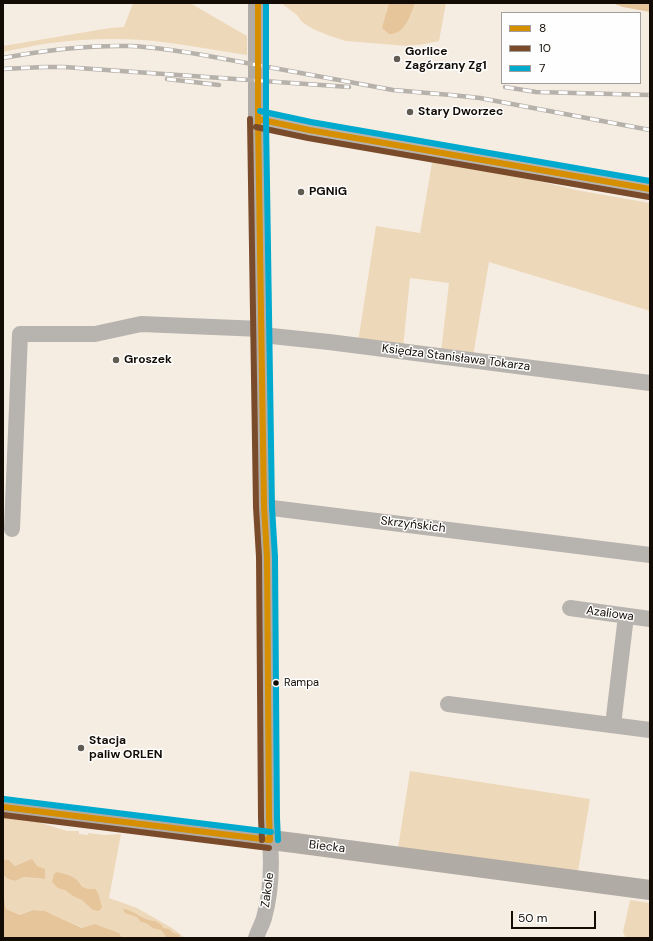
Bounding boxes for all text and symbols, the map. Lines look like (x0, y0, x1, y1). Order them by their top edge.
legend (501, 12, 641, 84)
text: 8 (539, 20, 546, 36)
text: 10 (539, 40, 551, 56)
place label: Gorlice Zagórzany Zg1 (405, 45, 487, 73)
marker: Gorlice Zagórzany Zg1 (392, 54, 402, 64)
text: 7 (539, 60, 545, 76)
place label: Stary Dworzec (418, 105, 503, 119)
marker: Stary Dworzec (405, 107, 415, 117)
place label: PGNiG (309, 185, 347, 199)
marker: PGNiG (296, 187, 306, 197)
street label: Księdza Stanisława Tokarza (381, 342, 531, 374)
place label: Groszek (124, 353, 172, 367)
marker: Groszek (111, 355, 121, 365)
street label: Skrzyńskich (380, 514, 446, 536)
street label: Azaliowa (585, 604, 635, 624)
place label: Rampa (284, 676, 319, 690)
marker: Rampa (271, 678, 281, 688)
place label: Stacja paliw ORLEN (89, 734, 162, 762)
marker: Stacja paliw ORLEN (76, 743, 86, 753)
street label: Biecka (308, 838, 346, 856)
street label: Zakole (258, 872, 278, 908)
scale bar (513, 903, 598, 929)
text: 50 m (518, 910, 547, 926)

